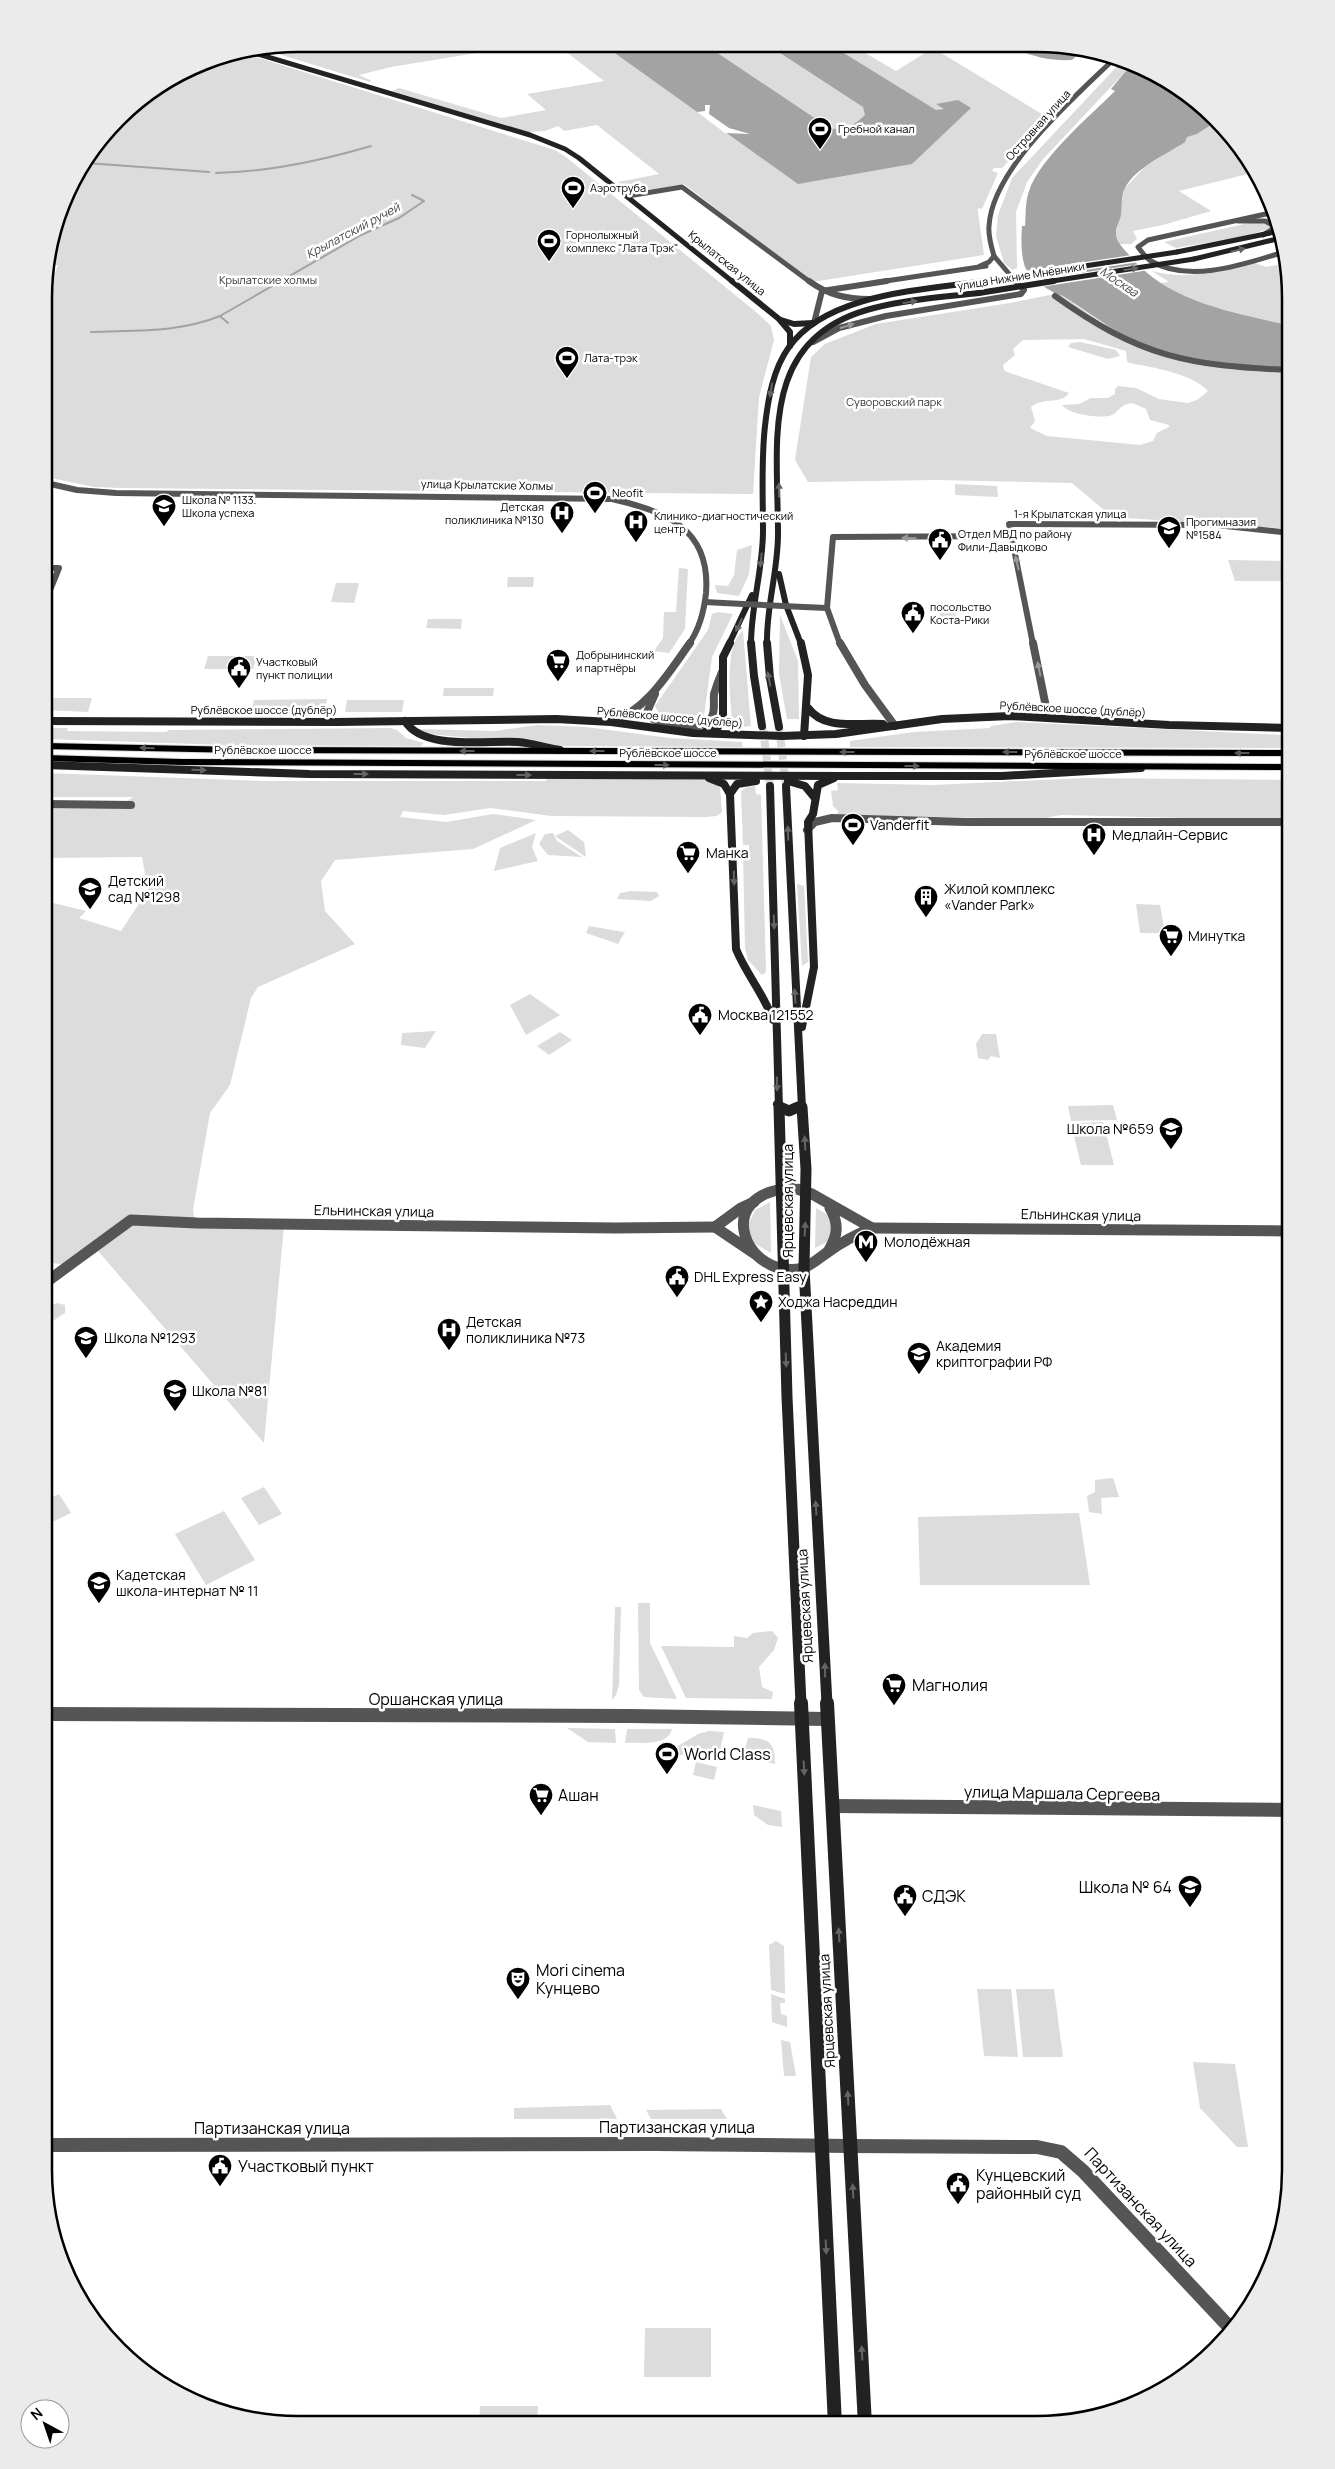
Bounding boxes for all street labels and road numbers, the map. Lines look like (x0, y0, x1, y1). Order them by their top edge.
street label: Островная улица (1002, 86, 1073, 163)
street label: Крылатская улица (686, 227, 769, 298)
street label: улица Нижние Мнёвники (956, 258, 1086, 293)
street label: улица Крылатские Холмы (421, 476, 553, 493)
street label: 1-я Крылатская улица (1014, 506, 1126, 521)
street label: Рублёвское шоссе (дублёр) (999, 697, 1147, 720)
street label: Рублёвское шоссе (дублёр) (191, 702, 337, 717)
street label: Рублёвское шоссе (дублёр) (596, 703, 744, 730)
street label: Рублёвское шоссе (214, 742, 312, 757)
street label: Рублёвское шоссе (619, 745, 717, 760)
street label: Рублёвское шоссе (1024, 746, 1122, 761)
street label: Ярцевская улица (778, 1144, 797, 1258)
street label: Ельнинская улица (314, 1200, 434, 1221)
street label: Ельнинская улица (1021, 1204, 1141, 1225)
street label: Ярцевская улица (792, 1549, 817, 1663)
street label: Оршанская улица (369, 1688, 503, 1710)
street label: улица Маршала Сергеева (964, 1780, 1160, 1806)
street label: Ярцевская улица (814, 1954, 839, 2068)
street label: Партизанская улица (599, 2116, 755, 2138)
street label: Партизанская улица (194, 2117, 350, 2139)
street label: Партизанская улица (1080, 2142, 1202, 2272)

